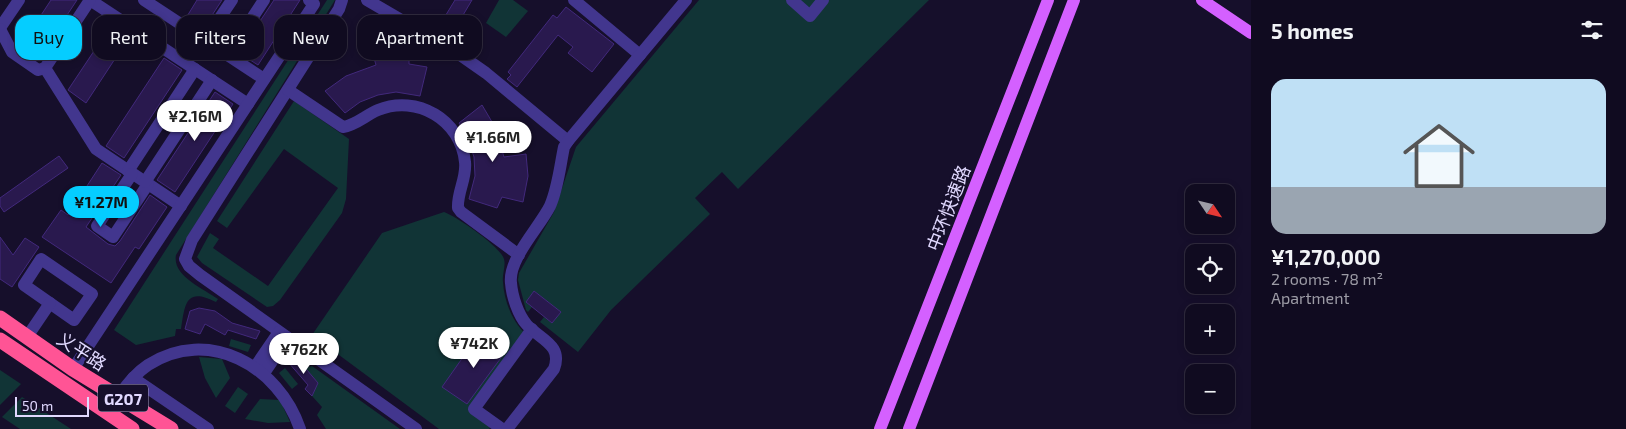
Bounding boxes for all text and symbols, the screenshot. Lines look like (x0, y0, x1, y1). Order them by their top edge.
chip: Buy (15, 15, 82, 60)
chip: Rent (92, 15, 166, 60)
chip: Filters (176, 15, 264, 60)
chip: New (274, 15, 347, 60)
chip: Apartment (357, 15, 482, 60)
icon: filters (1578, 16, 1606, 44)
text: 5 homes (1271, 18, 1354, 43)
pin: ¥2.16M (154, 100, 236, 142)
text: ¥2.16M (168, 106, 222, 125)
icon: home (1394, 111, 1484, 201)
pin: ¥1.66M (452, 120, 534, 163)
text: ¥1.66M (466, 127, 520, 146)
street label: 中环快速路 (922, 162, 974, 254)
north arrow (1185, 184, 1235, 234)
map controls (1185, 184, 1235, 414)
pin: ¥1.27M (60, 186, 142, 228)
text: ¥1.27M (74, 192, 128, 211)
button: locate (1185, 244, 1235, 294)
text: ¥1,270,000 (1271, 244, 1380, 269)
text: 2 rooms · 78 m² (1271, 269, 1383, 288)
text: Apartment (1271, 288, 1350, 307)
button: + (1185, 304, 1235, 354)
pin: ¥742K (439, 326, 509, 369)
street label: 义平路 (53, 327, 111, 375)
pin: ¥762K (269, 332, 339, 375)
text: ¥742K (450, 333, 498, 352)
text: ¥762K (280, 339, 328, 358)
button: − (1185, 364, 1235, 414)
road number: G207 (98, 384, 148, 412)
scale bar (15, 394, 89, 417)
text: 50 m (22, 397, 53, 414)

